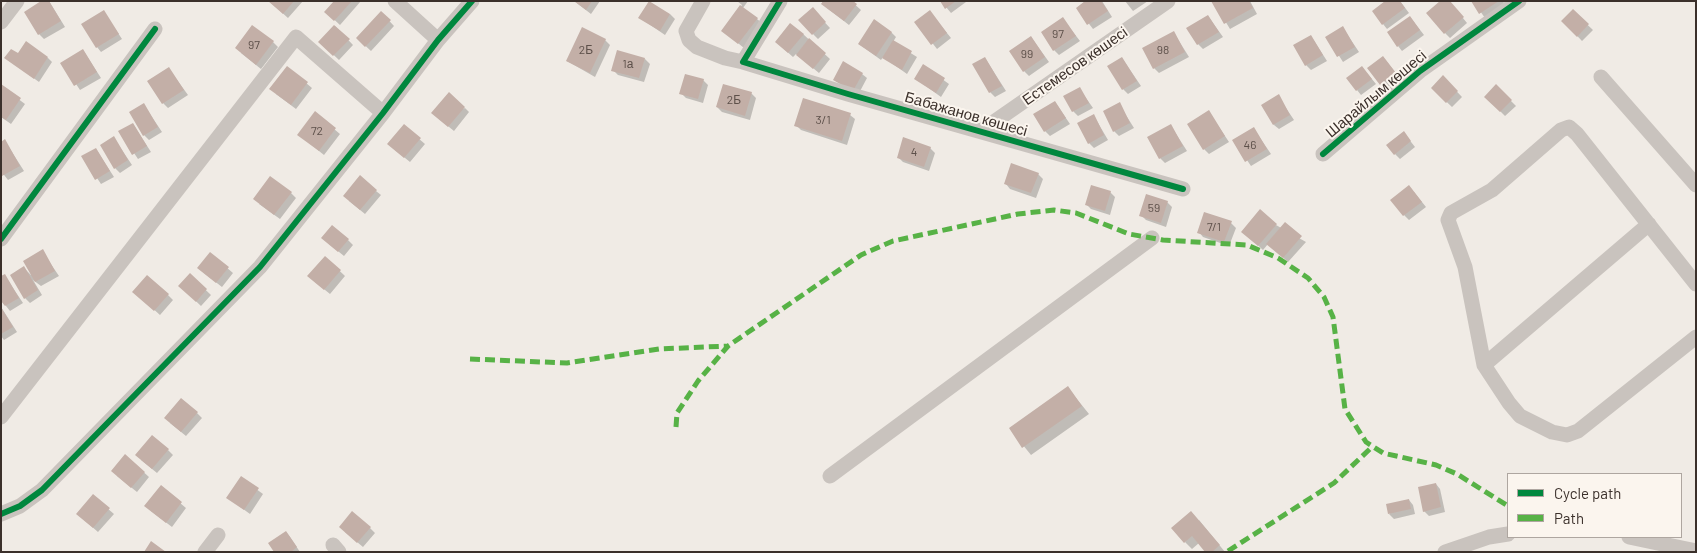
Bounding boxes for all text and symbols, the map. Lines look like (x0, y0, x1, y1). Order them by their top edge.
street label: Естемесов көшесі (1019, 23, 1131, 109)
house number: 97 (1052, 27, 1064, 41)
house number: 97 (248, 38, 260, 52)
house number: 2Б (579, 43, 593, 57)
house number: 98 (1157, 43, 1169, 57)
house number: 99 (1021, 47, 1033, 61)
street label: Шарайлым көшесі (1322, 47, 1430, 141)
house number: 1а (623, 57, 633, 71)
street label: Бабажанов көшесі (903, 88, 1029, 140)
house number: 2Б (727, 93, 741, 107)
house number: 3/1 (815, 113, 831, 127)
house number: 72 (311, 124, 323, 138)
house number: 46 (1244, 138, 1256, 152)
house number: 4 (911, 145, 917, 159)
house number: 59 (1148, 201, 1160, 215)
house number: 7/1 (1207, 220, 1221, 234)
legend (1507, 473, 1682, 538)
text: Cycle path (1554, 484, 1621, 502)
text: Path (1554, 509, 1584, 527)

